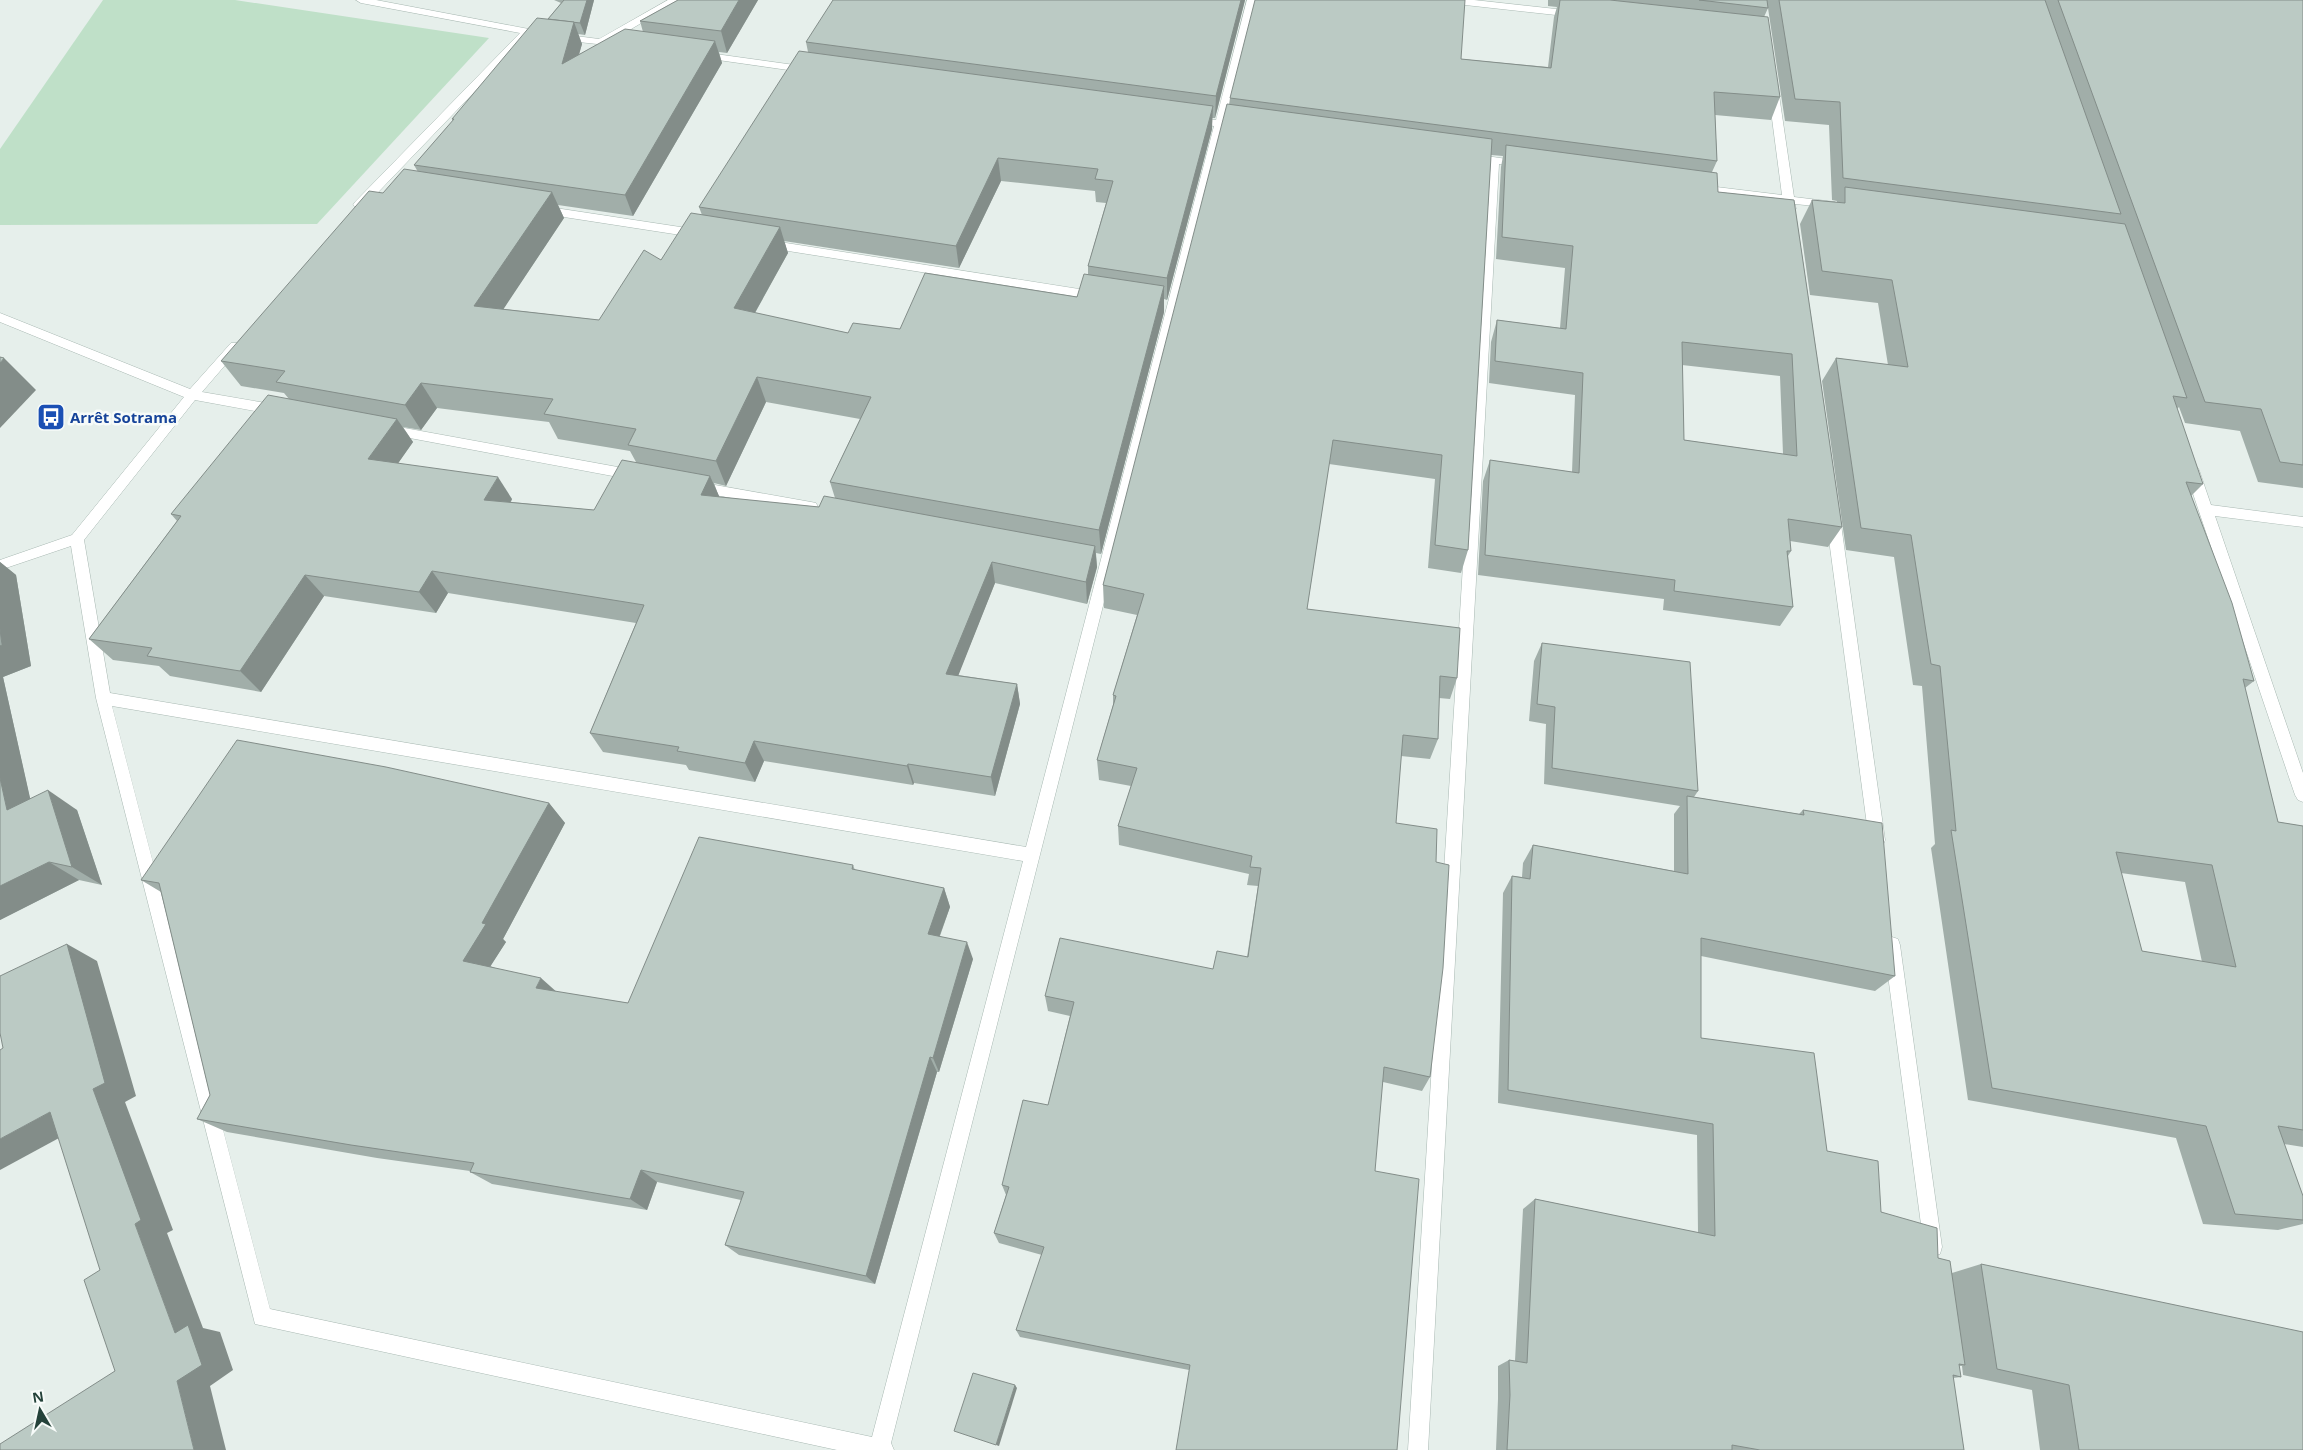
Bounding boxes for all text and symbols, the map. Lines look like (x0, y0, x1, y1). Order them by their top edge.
bus stop icon: Arrêt Sotrama (36, 402, 66, 432)
place label: Arrêt Sotrama (70, 407, 177, 427)
north arrow (15, 1385, 65, 1435)
text: N (31, 1386, 45, 1407)

